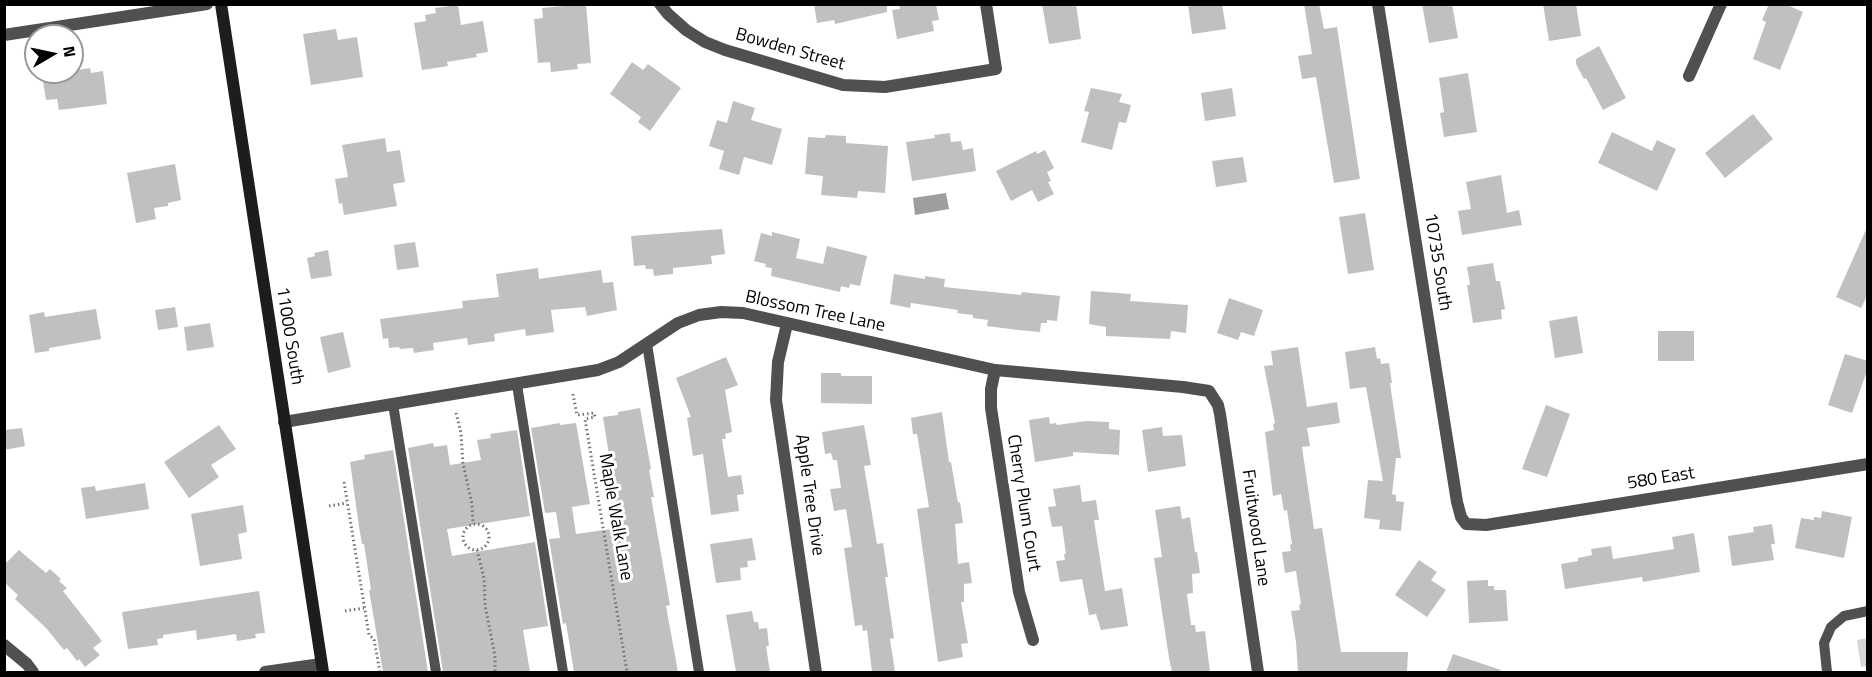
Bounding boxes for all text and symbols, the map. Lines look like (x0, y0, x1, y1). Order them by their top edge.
north arrow (24, 24, 84, 84)
street label: Bowden Street (733, 24, 847, 76)
text: N (57, 44, 83, 59)
street label: 10735 South (1419, 211, 1455, 313)
street label: 11000 South (271, 285, 307, 387)
street label: Blossom Tree Lane (743, 287, 887, 337)
street label: Apple Tree Drive (790, 433, 828, 557)
street label: Cherry Plum Court (1002, 433, 1044, 573)
street label: Maple Walk Lane (593, 452, 637, 582)
street label: 580 East (1626, 463, 1696, 495)
street label: Fruitwood Lane (1236, 468, 1274, 588)

